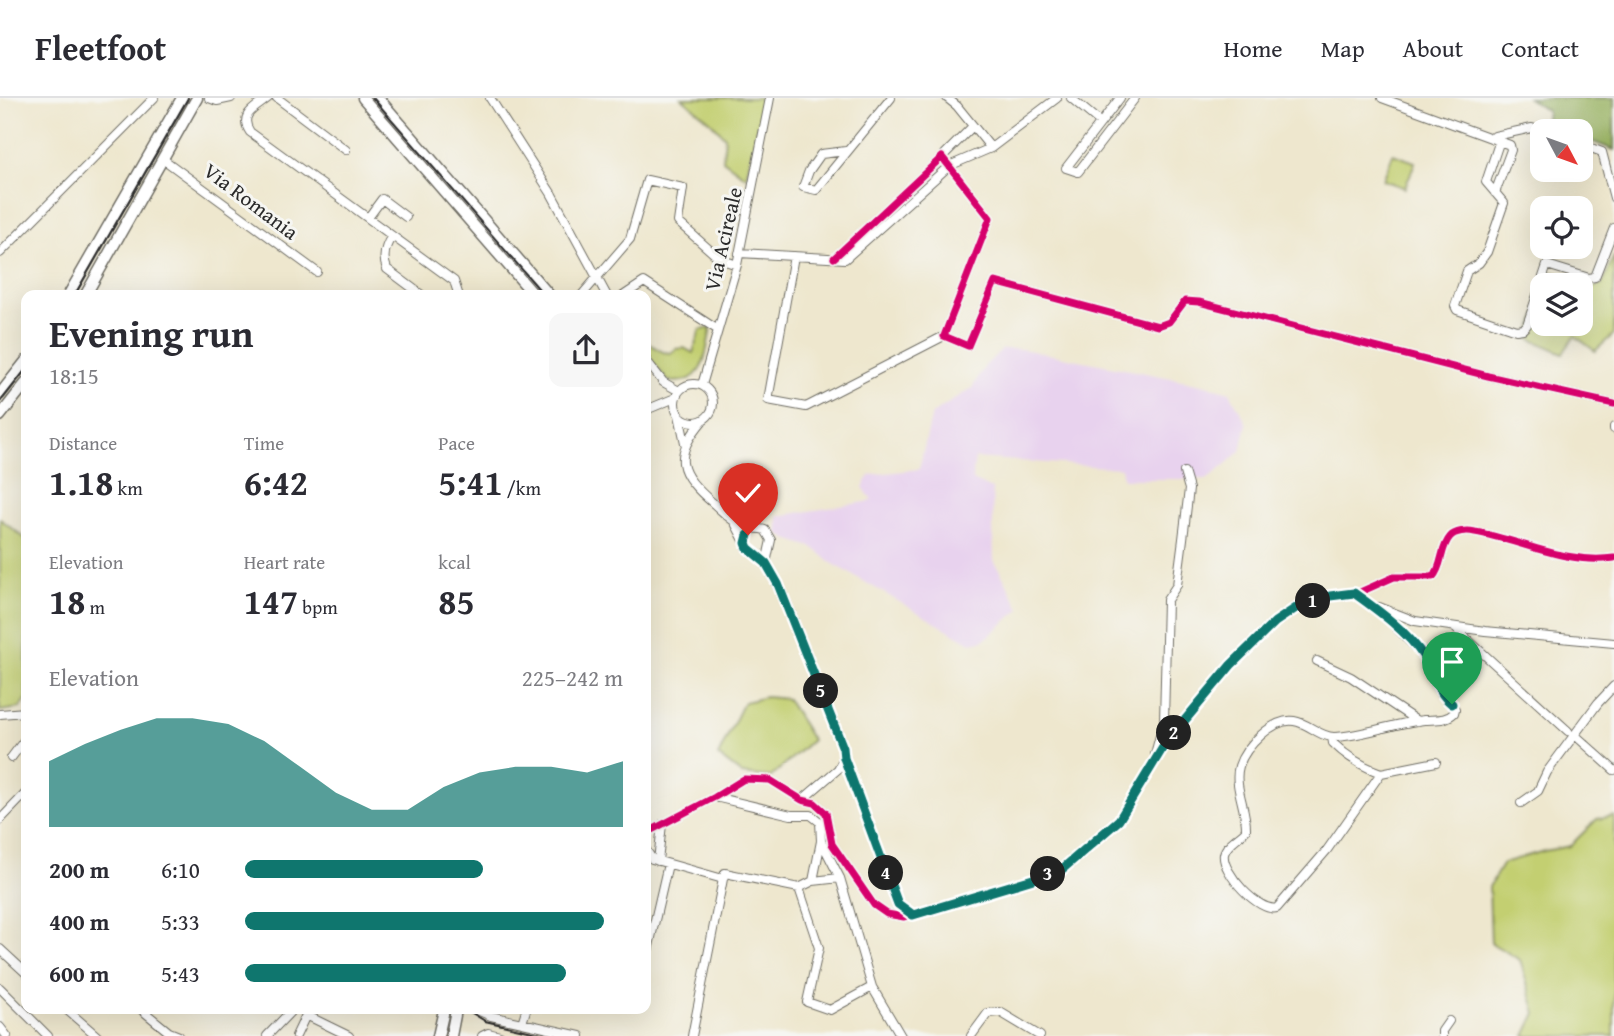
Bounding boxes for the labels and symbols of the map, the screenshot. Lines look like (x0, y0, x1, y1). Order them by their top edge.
north arrow (1530, 119, 1592, 182)
street label: Via Romania (197, 155, 305, 247)
street label: Via Acireale (696, 184, 750, 294)
pin (718, 463, 778, 535)
pin: 1 (1296, 584, 1330, 618)
pin (1422, 632, 1482, 704)
pin: 5 (804, 674, 838, 708)
pin: 2 (1156, 716, 1192, 750)
pin: 4 (868, 856, 903, 890)
pin: 3 (1030, 856, 1066, 892)

